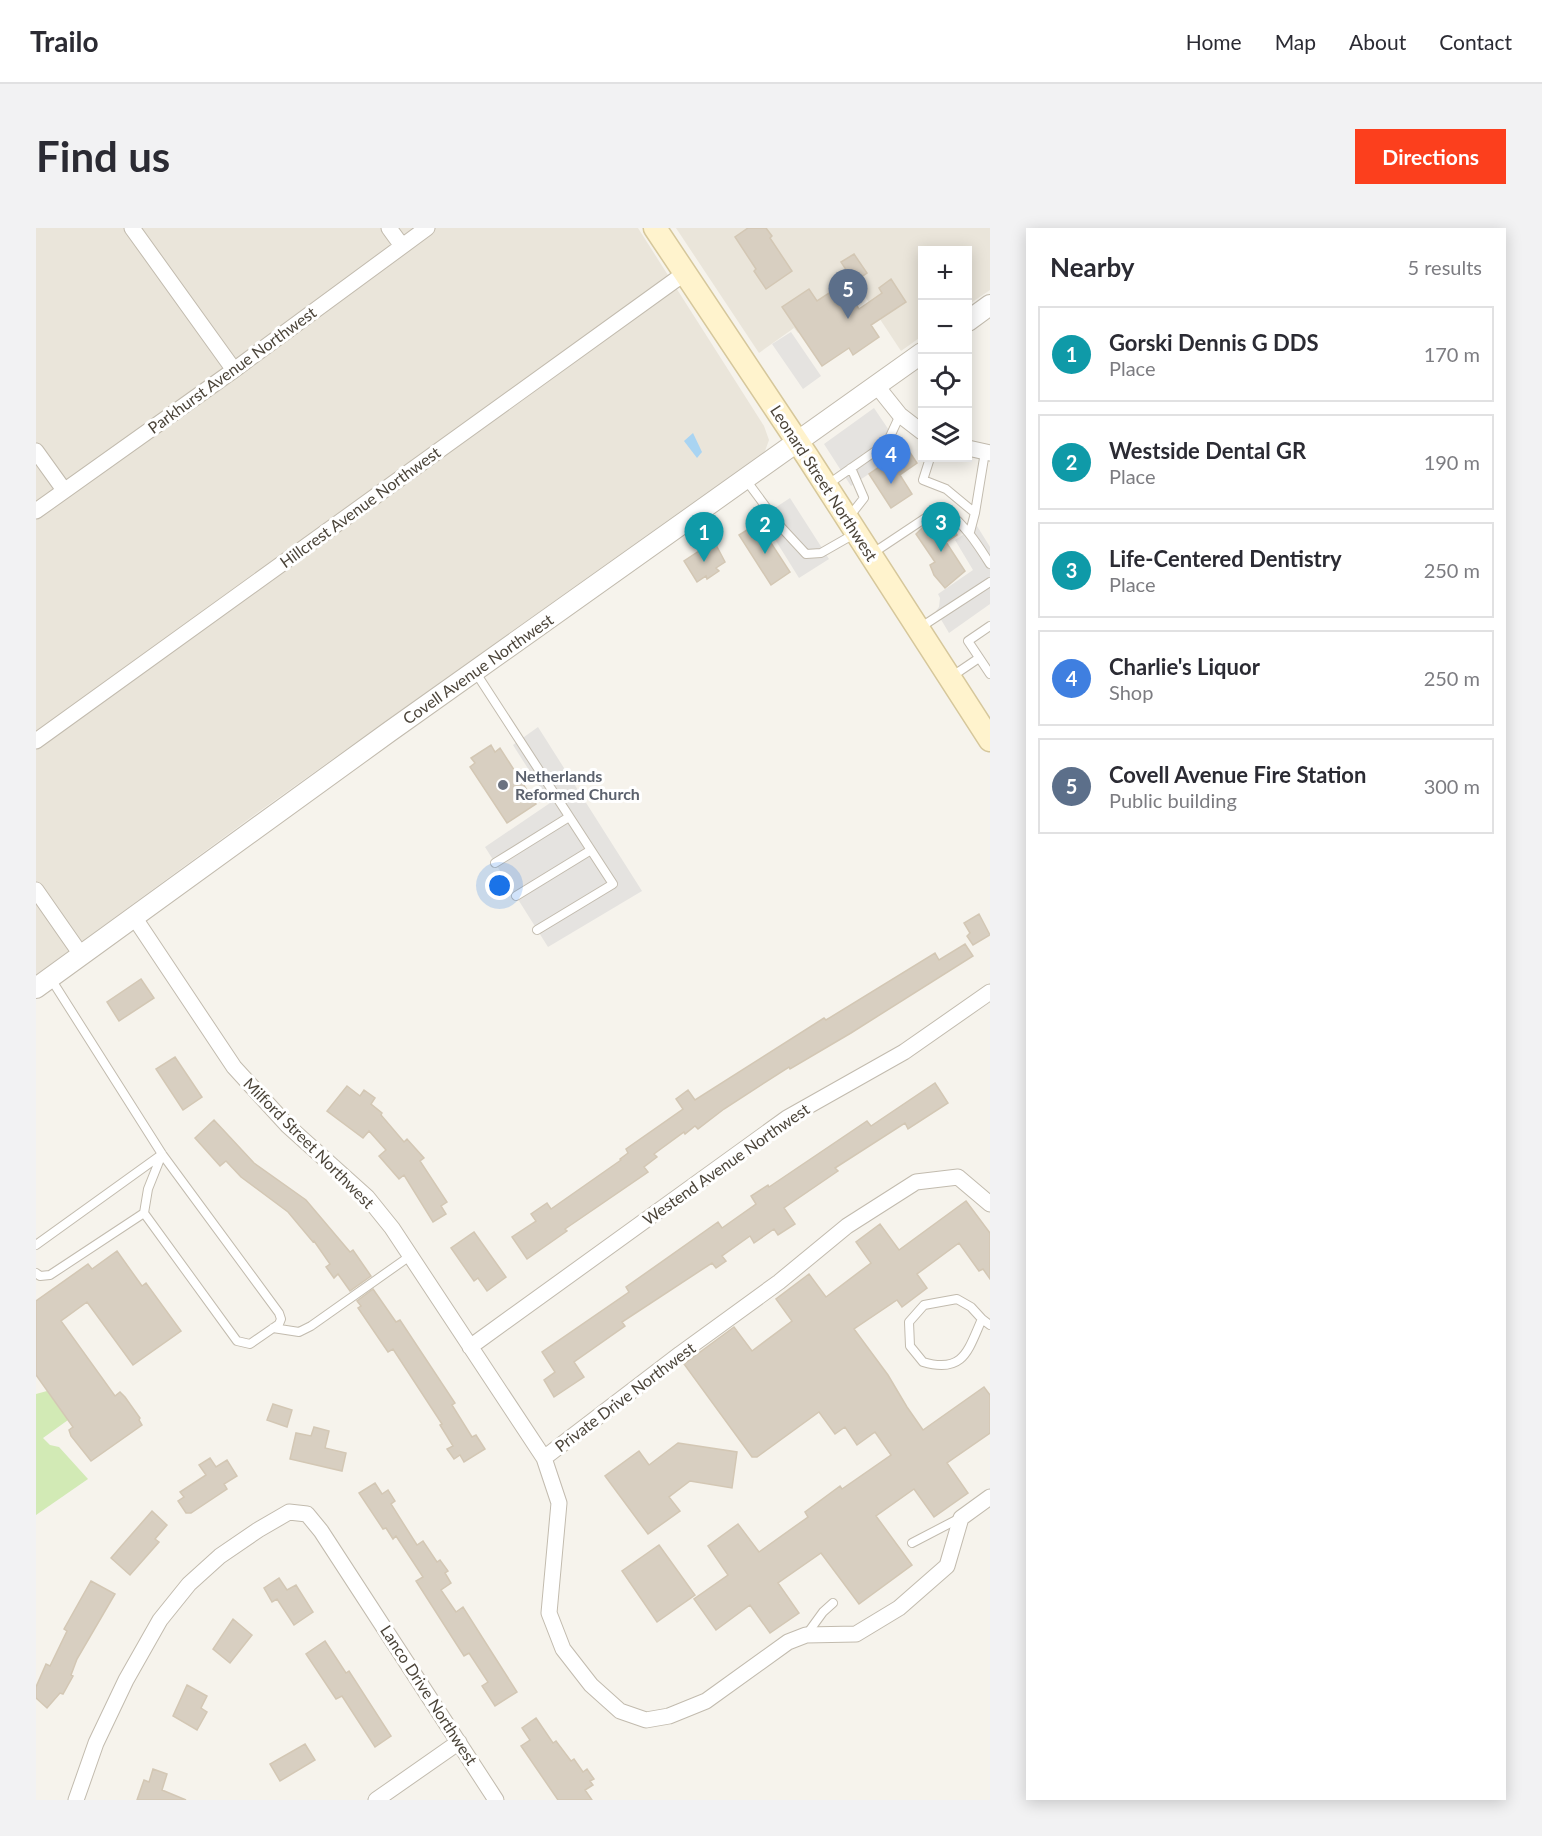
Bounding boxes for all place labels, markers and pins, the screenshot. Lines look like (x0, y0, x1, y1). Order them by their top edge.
pin: 5 (828, 270, 868, 319)
pin: 4 (872, 434, 910, 484)
pin: 3 (922, 502, 960, 552)
pin: 2 (746, 504, 784, 554)
pin: 1 (684, 512, 724, 562)
place label: Netherlands Reformed Church (515, 766, 640, 803)
marker: Netherlands Reformed Church (496, 778, 510, 792)

